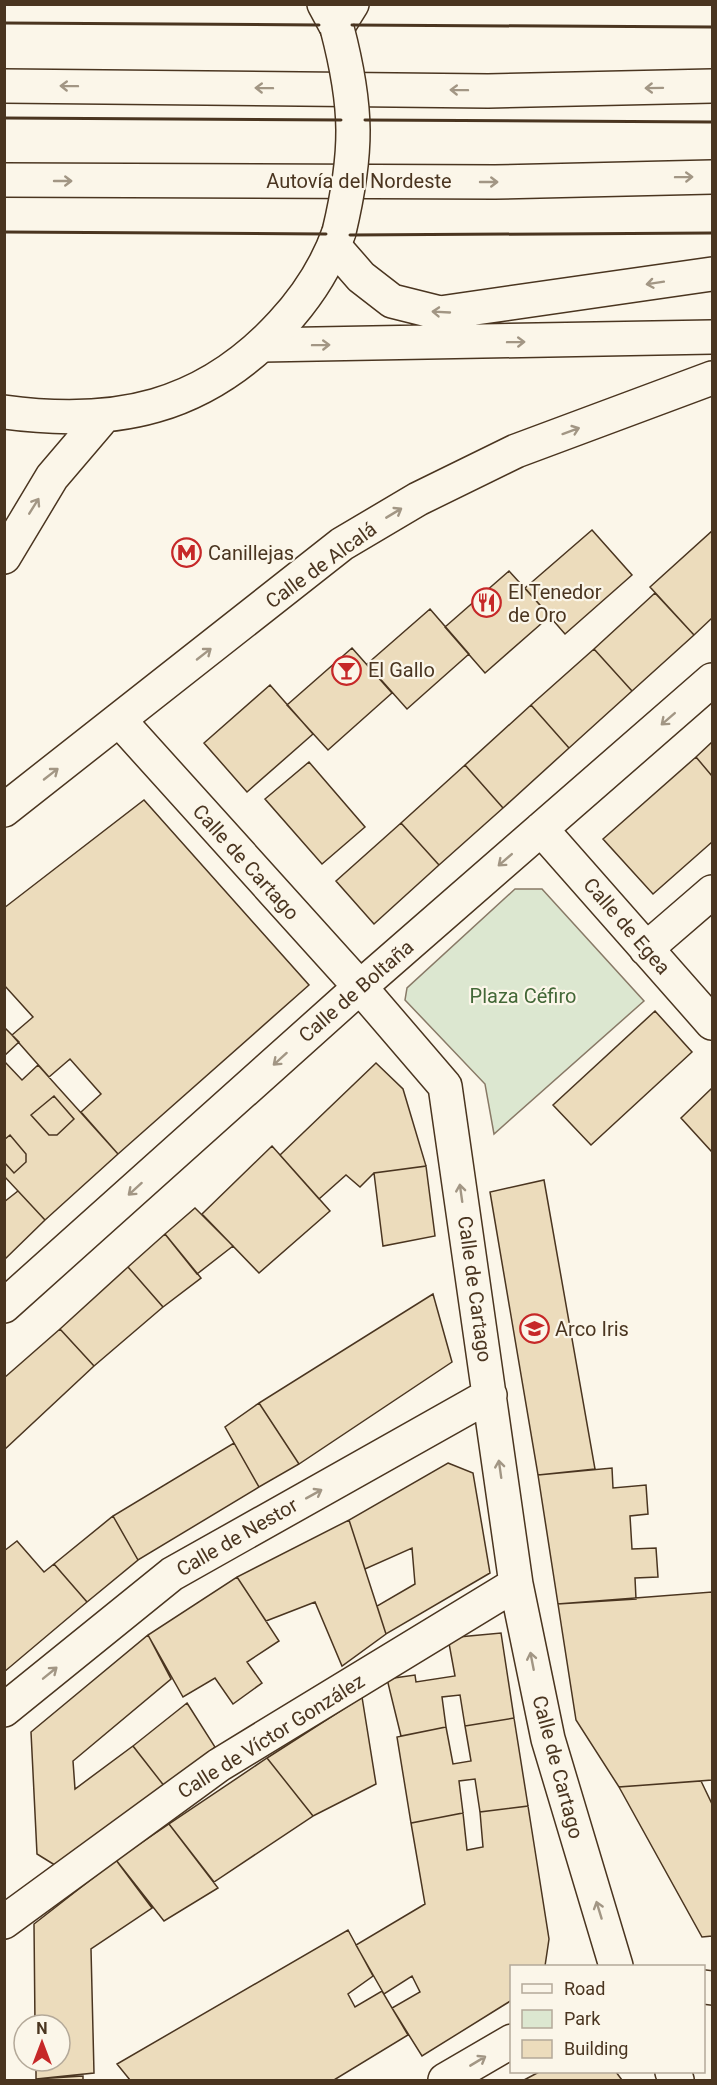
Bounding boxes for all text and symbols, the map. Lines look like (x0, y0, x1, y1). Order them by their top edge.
one-way arrow (60, 80, 80, 92)
one-way arrow (255, 82, 275, 94)
one-way arrow (645, 82, 665, 93)
one-way arrow (450, 84, 470, 96)
street label: Autovía del Nordeste (266, 169, 452, 193)
one-way arrow (673, 172, 693, 183)
one-way arrow (52, 175, 72, 187)
one-way arrow (478, 176, 498, 188)
one-way arrow (645, 278, 665, 289)
one-way arrow (432, 306, 451, 317)
one-way arrow (505, 336, 525, 347)
one-way arrow (310, 339, 330, 351)
one-way arrow (561, 424, 580, 435)
one-way arrow (29, 498, 41, 515)
one-way arrow (385, 507, 402, 519)
street label: Calle de Alcalá (261, 517, 381, 613)
metro station icon: Canillejas (171, 537, 203, 569)
place label: Canillejas (208, 541, 294, 565)
place label: El Tenedor de Oro (508, 580, 602, 627)
restaurant icon: El Tenedor de Oro (471, 587, 503, 619)
one-way arrow (196, 647, 212, 660)
bar icon: El Gallo (331, 654, 363, 686)
place label: El Gallo (368, 658, 435, 682)
one-way arrow (661, 712, 676, 726)
one-way arrow (43, 768, 59, 781)
street label: Calle de Cartago (188, 799, 304, 925)
one-way arrow (498, 853, 514, 867)
street label: Calle de Egea (579, 873, 675, 979)
street label: Calle de Boltaña (294, 935, 418, 1047)
park label: Plaza Céfiro (470, 984, 576, 1008)
one-way arrow (273, 1052, 288, 1066)
one-way arrow (128, 1182, 143, 1196)
one-way arrow (455, 1184, 466, 1203)
street label: Calle de Cartago (453, 1214, 497, 1364)
school or university icon: Arco Iris (518, 1313, 550, 1345)
place label: Arco Iris (555, 1317, 629, 1341)
one-way arrow (495, 1460, 506, 1480)
one-way arrow (306, 1487, 323, 1499)
street label: Calle de Nestor (172, 1493, 302, 1581)
one-way arrow (526, 1652, 537, 1672)
one-way arrow (42, 1667, 58, 1680)
street label: Calle de Víctor González (173, 1669, 369, 1803)
street label: Calle de Cartago (527, 1693, 589, 1841)
one-way arrow (593, 1901, 604, 1920)
legend (510, 1965, 705, 2073)
text: Road (564, 1978, 605, 1999)
text: Park (564, 2008, 601, 2029)
north arrow (12, 2013, 72, 2073)
text: N (36, 2019, 48, 2038)
text: Building (564, 2038, 628, 2059)
one-way arrow (469, 2054, 486, 2066)

